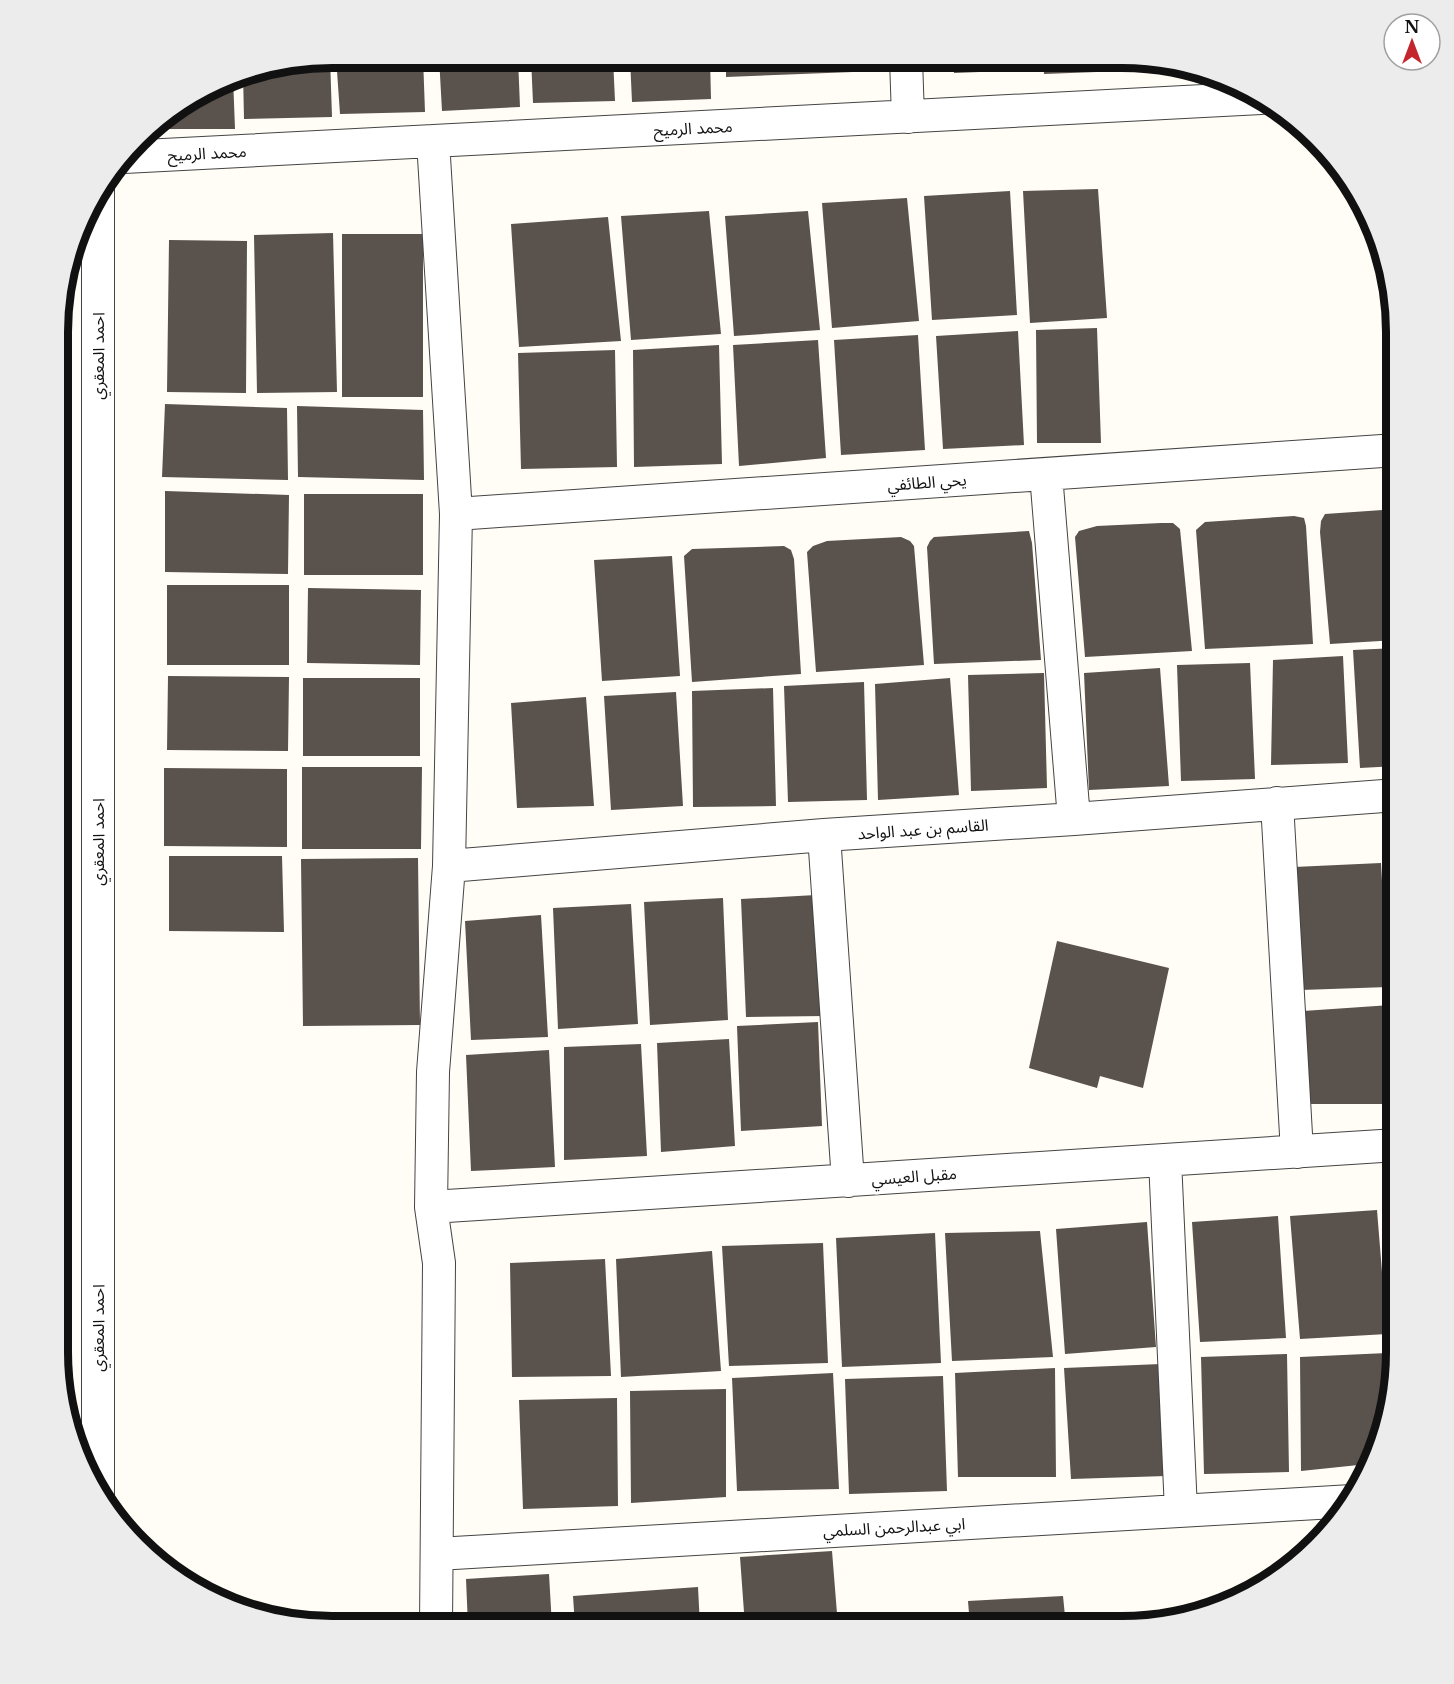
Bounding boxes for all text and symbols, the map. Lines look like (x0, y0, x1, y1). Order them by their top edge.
north arrow (1382, 12, 1442, 72)
text: N (1404, 17, 1420, 37)
street label: محمد الرميح (653, 116, 733, 143)
street label: محمد الرميح (167, 141, 247, 168)
street label: احمد المعقري (88, 312, 111, 400)
street label: يحي الطائفي (887, 469, 967, 497)
street label: احمد المعقري (88, 798, 111, 886)
street label: القاسم بن عبد الواحد (857, 814, 989, 847)
street label: مقبل العيسي (871, 1163, 958, 1192)
street label: احمد المعقري (88, 1284, 111, 1372)
street label: ابي عبدالرحمن السلمي (822, 1513, 966, 1543)

